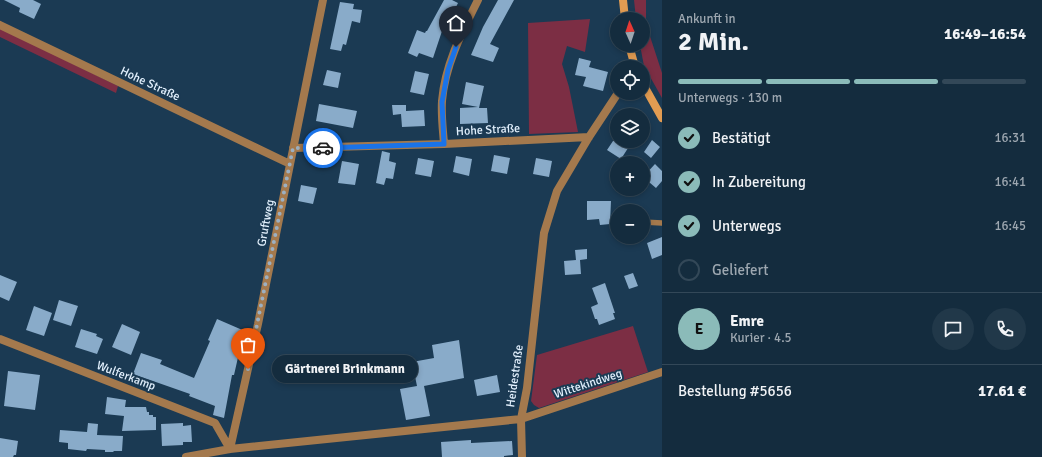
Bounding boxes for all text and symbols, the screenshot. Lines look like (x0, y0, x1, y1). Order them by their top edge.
pin (439, 6, 473, 47)
text: Ankunft in (678, 11, 736, 27)
icon: home (445, 12, 467, 34)
north arrow (610, 12, 650, 52)
map controls (610, 12, 650, 244)
text: 16:49–16:54 (944, 25, 1026, 43)
text: 2 Min. (678, 26, 749, 58)
button: locate (610, 60, 650, 100)
street label: Hohe Straße (118, 64, 182, 104)
text: Unterwegs · 130 m (678, 90, 782, 106)
button: layers (610, 108, 650, 148)
street label: Hohe Straße (455, 121, 521, 139)
icon: check (678, 127, 700, 149)
courier (303, 128, 343, 168)
text: Bestätigt (712, 129, 770, 147)
text: 16:31 (994, 130, 1026, 146)
icon: car (312, 137, 334, 159)
button: + (610, 156, 650, 196)
icon: check (678, 171, 700, 193)
text: In Zubereitung (712, 173, 806, 191)
text: 16:41 (994, 174, 1026, 190)
street label: Gruftweg (254, 198, 278, 248)
button: − (610, 204, 650, 244)
icon: check (678, 215, 700, 237)
text: Unterwegs (712, 217, 781, 235)
text: 16:45 (994, 218, 1026, 234)
text: Geliefert (712, 261, 769, 279)
button: chat (932, 308, 974, 350)
button: phone (984, 308, 1026, 350)
text: Emre (730, 312, 764, 330)
text: E (695, 320, 703, 338)
pin (231, 328, 265, 369)
text: Kurier · 4.5 (730, 330, 792, 346)
icon: bag (237, 334, 259, 356)
street label: Heidestraße (503, 344, 527, 408)
callout: Gärtnerei Brinkmann (272, 355, 418, 383)
street label: Wulferkamp (94, 358, 158, 394)
text: Gärtnerei Brinkmann (285, 361, 405, 377)
street label: Wittekindweg (552, 366, 624, 402)
text: Bestellung #5656 (678, 382, 792, 400)
text: 17.61 € (978, 382, 1026, 400)

